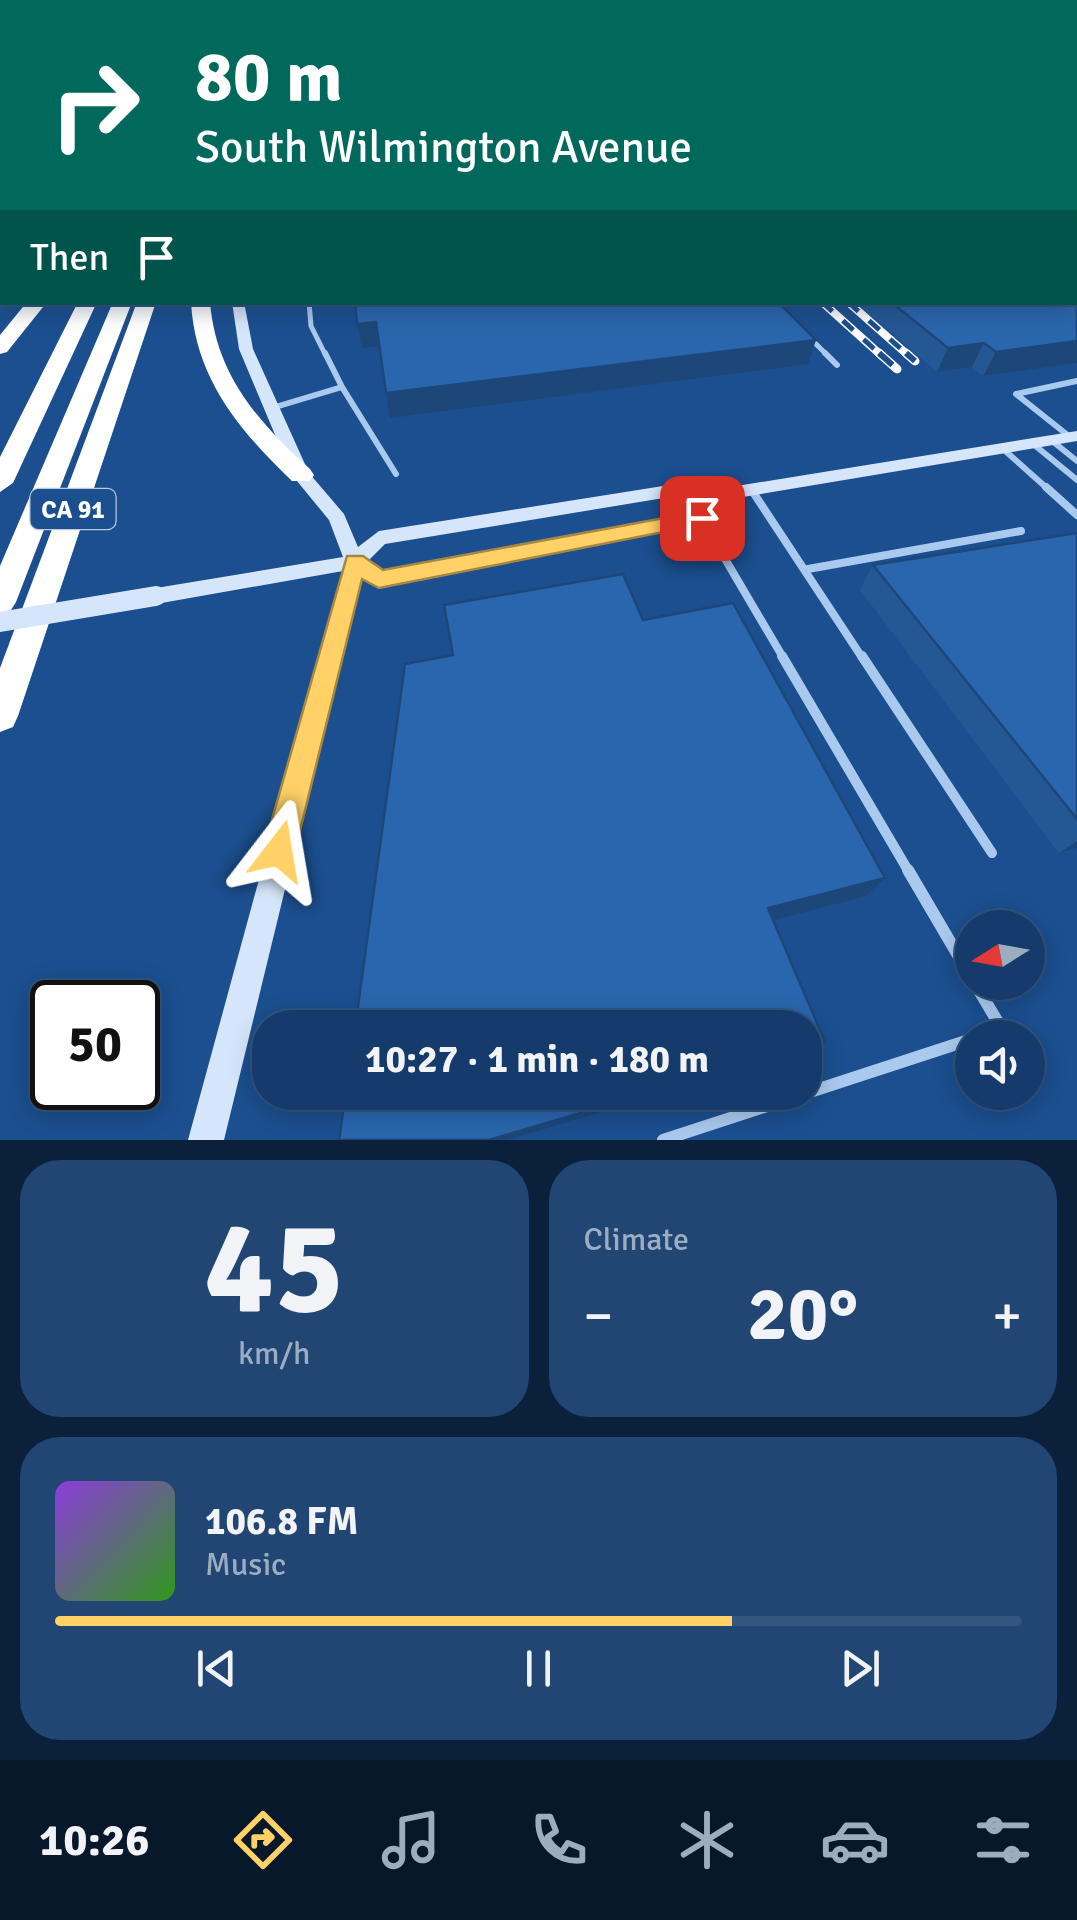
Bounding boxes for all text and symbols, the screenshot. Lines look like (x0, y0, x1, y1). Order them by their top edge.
text: 80 m (195, 34, 343, 120)
icon: right (30, 40, 160, 170)
text: South Wilmington Avenue (195, 120, 692, 175)
icon: arrive (129, 230, 184, 285)
text: Then (30, 234, 109, 281)
pin (660, 476, 745, 561)
road number: CA 91 (30, 489, 116, 529)
icon: arrive (675, 491, 730, 546)
position arrow (227, 799, 331, 903)
north arrow (955, 910, 1045, 1000)
map controls (955, 910, 1045, 1110)
speed limit sign: 50 (30, 980, 160, 1110)
button: sound (955, 1020, 1045, 1110)
text: 10:27 · 1 min · 180 m (365, 1036, 709, 1083)
text: 45 (204, 1189, 344, 1349)
text: Climate (584, 1220, 689, 1259)
text: 20° (747, 1268, 858, 1361)
text: − (584, 1282, 613, 1350)
text: + (992, 1282, 1022, 1350)
text: km/h (238, 1334, 310, 1373)
text: 106.8 FM (205, 1498, 358, 1545)
text: Music (205, 1545, 286, 1584)
icon: previous (189, 1641, 244, 1696)
icon: pause (511, 1641, 566, 1696)
icon: next (833, 1641, 888, 1696)
icon: directions (228, 1805, 298, 1875)
icon: music (376, 1805, 446, 1875)
icon: phone (524, 1805, 594, 1875)
icon: climate (672, 1805, 742, 1875)
icon: car (820, 1805, 890, 1875)
icon: filters (968, 1805, 1038, 1875)
text: 10:26 (39, 1813, 149, 1868)

